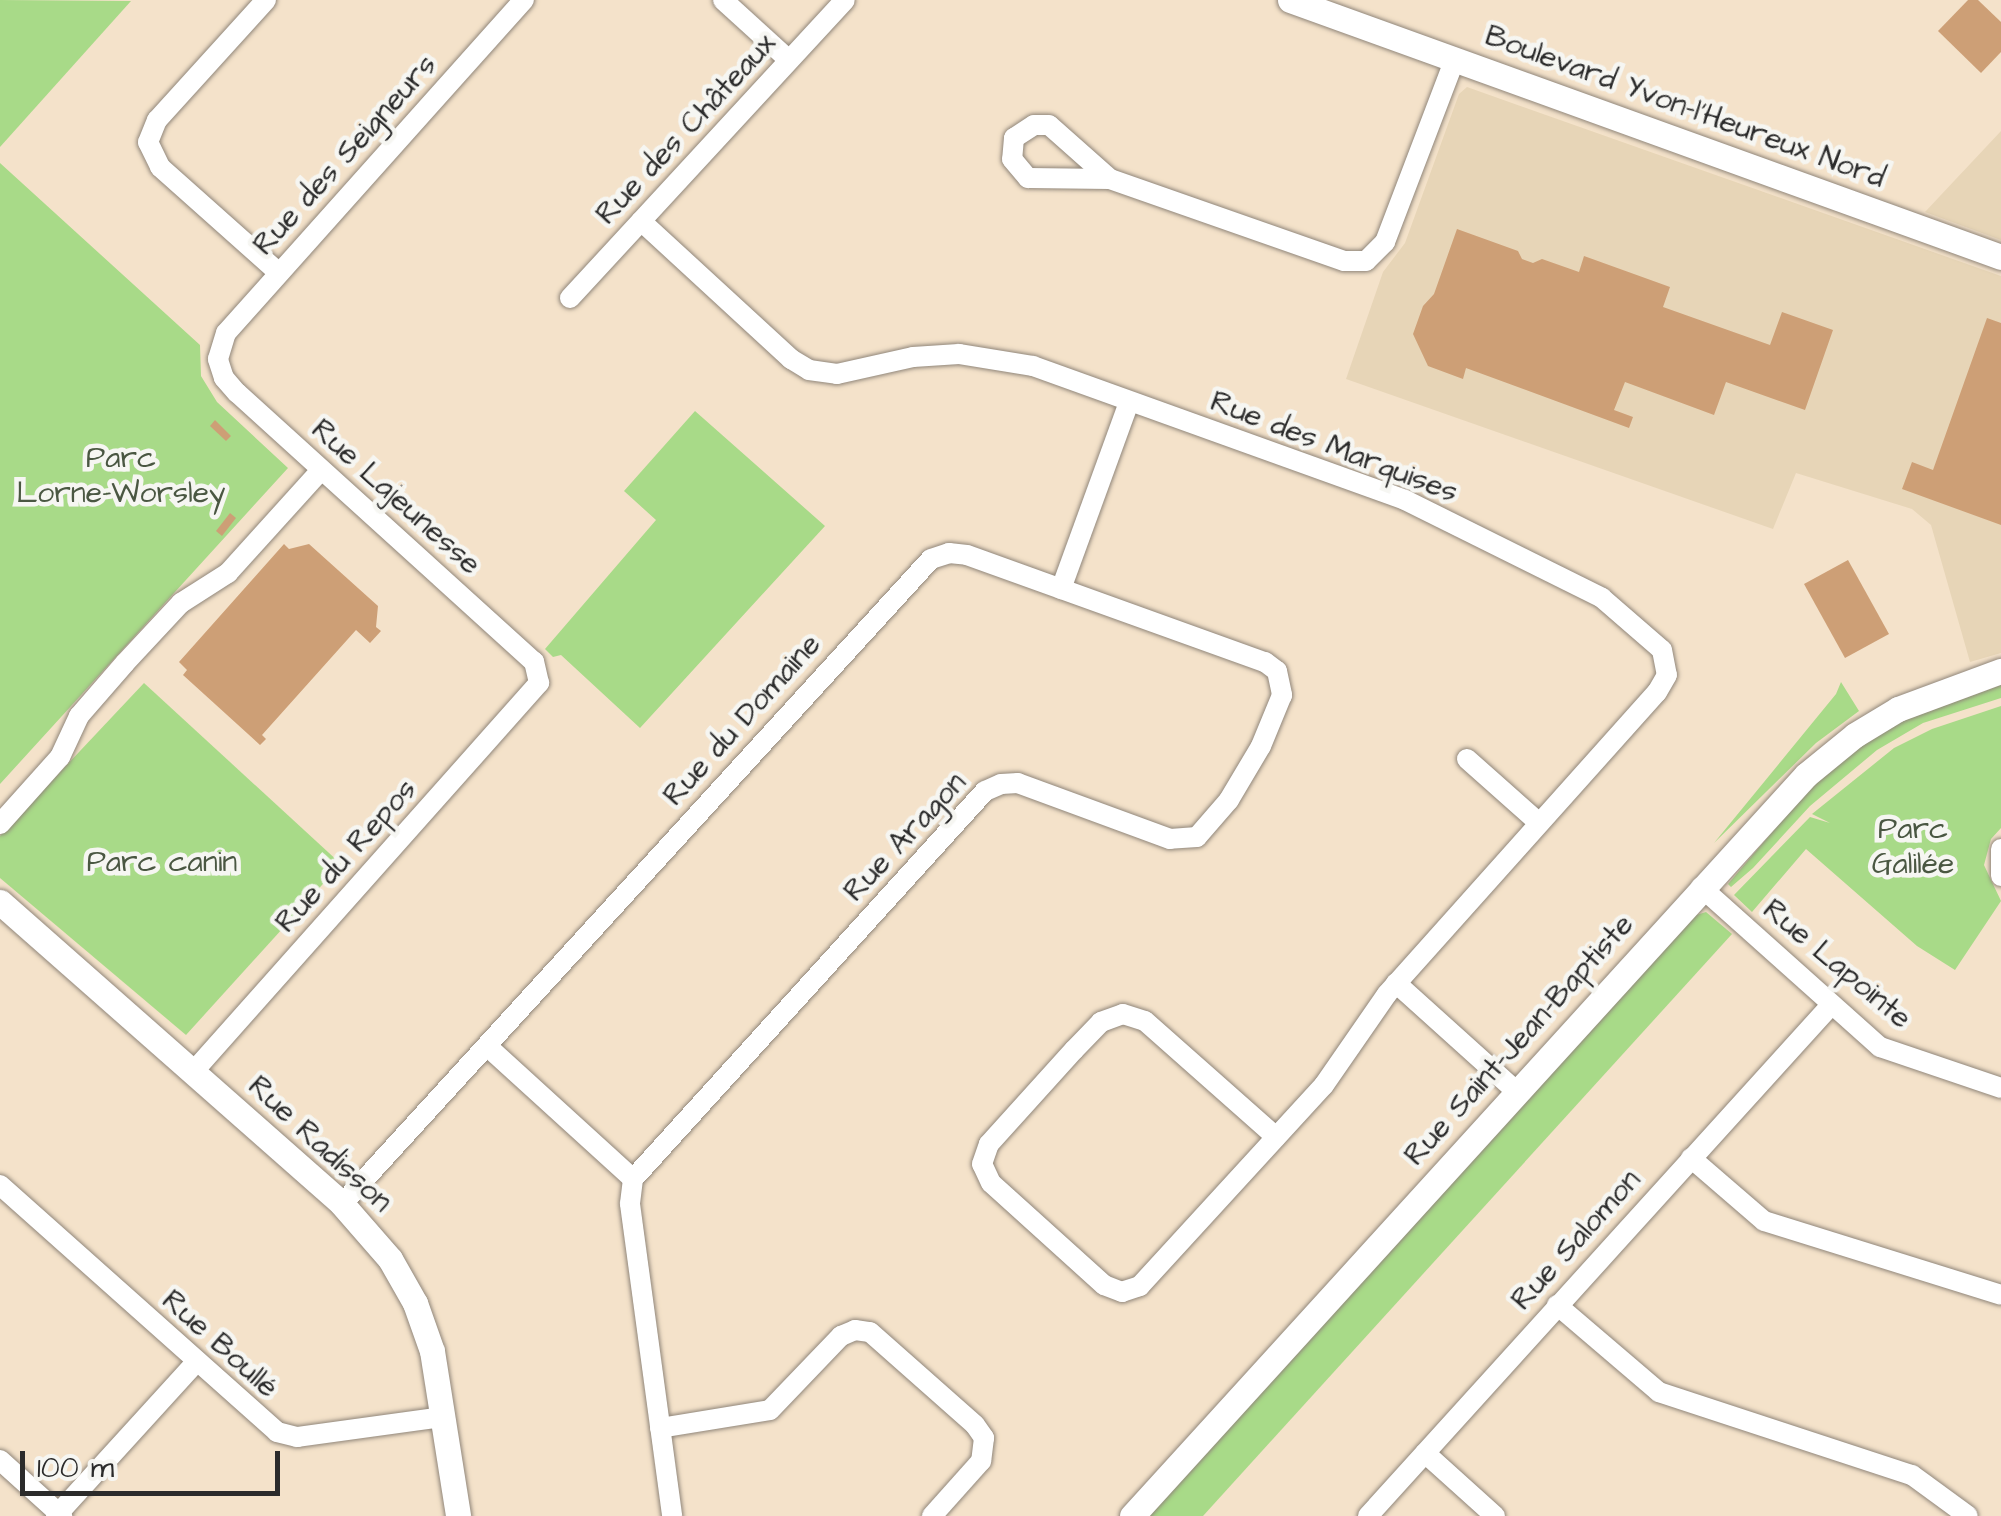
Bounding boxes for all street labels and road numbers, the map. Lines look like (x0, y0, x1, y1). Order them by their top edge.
street label: Boulevard Yvon-l'Heureux Nord (1480, 18, 1890, 196)
street label: Rue des Châteaux (588, 26, 784, 232)
street label: Rue des Seigneurs (246, 47, 444, 263)
street label: Rue des Marquises (1205, 383, 1463, 511)
street label: Rue Lajeunesse (304, 412, 488, 582)
street label: Rue du Domaine (656, 627, 828, 813)
street label: Rue Aragon (836, 765, 974, 909)
street label: Rue du Repos (268, 772, 424, 940)
street label: Rue Lapointe (1756, 892, 1918, 1036)
street label: Rue Saint-Jean-Baptiste (1397, 907, 1641, 1173)
street label: Rue Radisson (241, 1068, 399, 1220)
street label: Rue Salomon (1504, 1162, 1648, 1318)
street label: Rue Boullé (154, 1282, 286, 1406)

